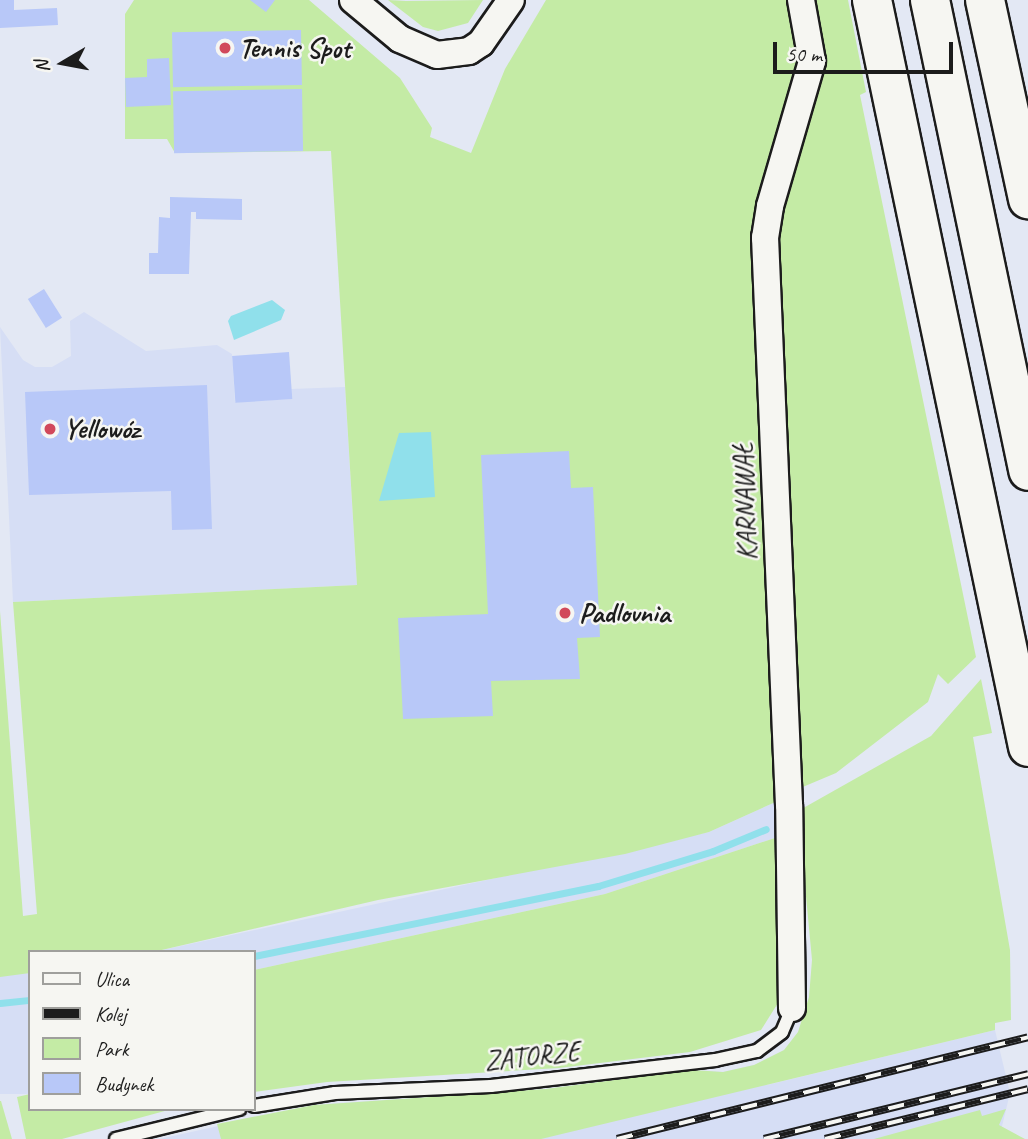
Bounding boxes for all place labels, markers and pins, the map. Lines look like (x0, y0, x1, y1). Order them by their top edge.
place label: Tennis Spot (239, 31, 350, 65)
marker: Tennis Spot (217, 40, 233, 56)
place label: Yellowóz (64, 412, 139, 446)
marker: Yellowóz (42, 421, 58, 437)
place label: Padlovnia (579, 596, 670, 630)
marker: Padlovnia (557, 605, 573, 621)

